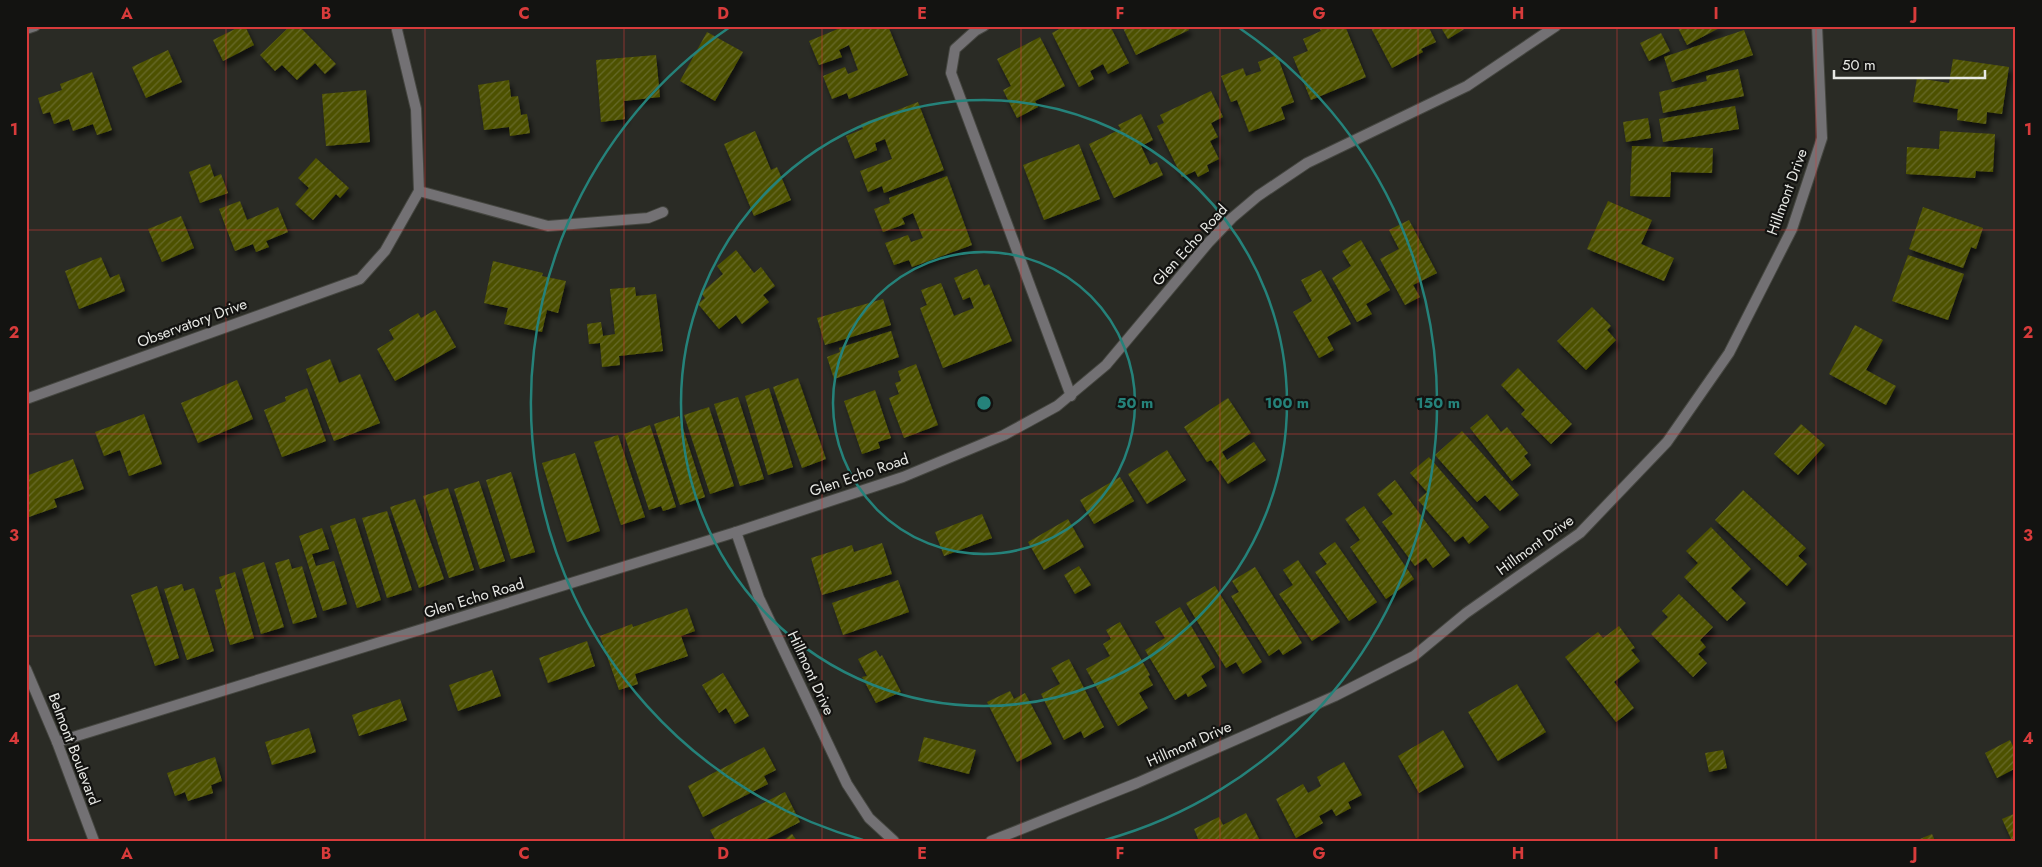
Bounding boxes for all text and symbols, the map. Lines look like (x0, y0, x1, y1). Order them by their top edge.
text: A (120, 2, 133, 25)
text: B (321, 2, 331, 25)
text: C (518, 2, 530, 25)
text: D (717, 2, 729, 25)
text: E (917, 2, 927, 25)
text: F (1116, 2, 1124, 25)
text: G (1312, 2, 1326, 25)
text: H (1512, 2, 1524, 25)
text: I (1713, 2, 1719, 25)
text: J (1909, 2, 1918, 25)
scale bar (1834, 48, 1986, 80)
text: 50 m (1842, 54, 1876, 76)
text: 1 (10, 118, 18, 141)
text: 1 (2024, 118, 2032, 141)
street label: Hillmont Drive (1761, 145, 1813, 238)
street label: Glen Echo Road (1147, 199, 1233, 291)
street label: Observatory Drive (134, 293, 250, 353)
text: 2 (9, 321, 19, 344)
text: 2 (2023, 321, 2033, 344)
text: 50 m (1117, 392, 1153, 414)
text: 100 m (1265, 392, 1309, 414)
text: 150 m (1416, 392, 1460, 414)
centre of rings (975, 394, 993, 412)
street label: Glen Echo Road (806, 448, 912, 502)
street label: Hillmont Drive (1492, 509, 1578, 581)
text: 3 (9, 524, 19, 547)
text: 3 (2023, 524, 2033, 547)
street label: Glen Echo Road (421, 572, 527, 624)
street label: Hillmont Drive (782, 627, 840, 719)
street label: Belmont Boulevard (43, 690, 105, 808)
street label: Hillmont Drive (1143, 715, 1235, 773)
text: 4 (8, 727, 20, 750)
text: 4 (2022, 727, 2034, 750)
text: A (120, 842, 133, 865)
text: B (321, 842, 331, 865)
text: C (518, 842, 530, 865)
text: D (717, 842, 729, 865)
text: E (917, 842, 927, 865)
text: F (1116, 842, 1124, 865)
text: G (1312, 842, 1326, 865)
text: H (1512, 842, 1524, 865)
text: I (1713, 842, 1719, 865)
text: J (1909, 842, 1918, 865)

